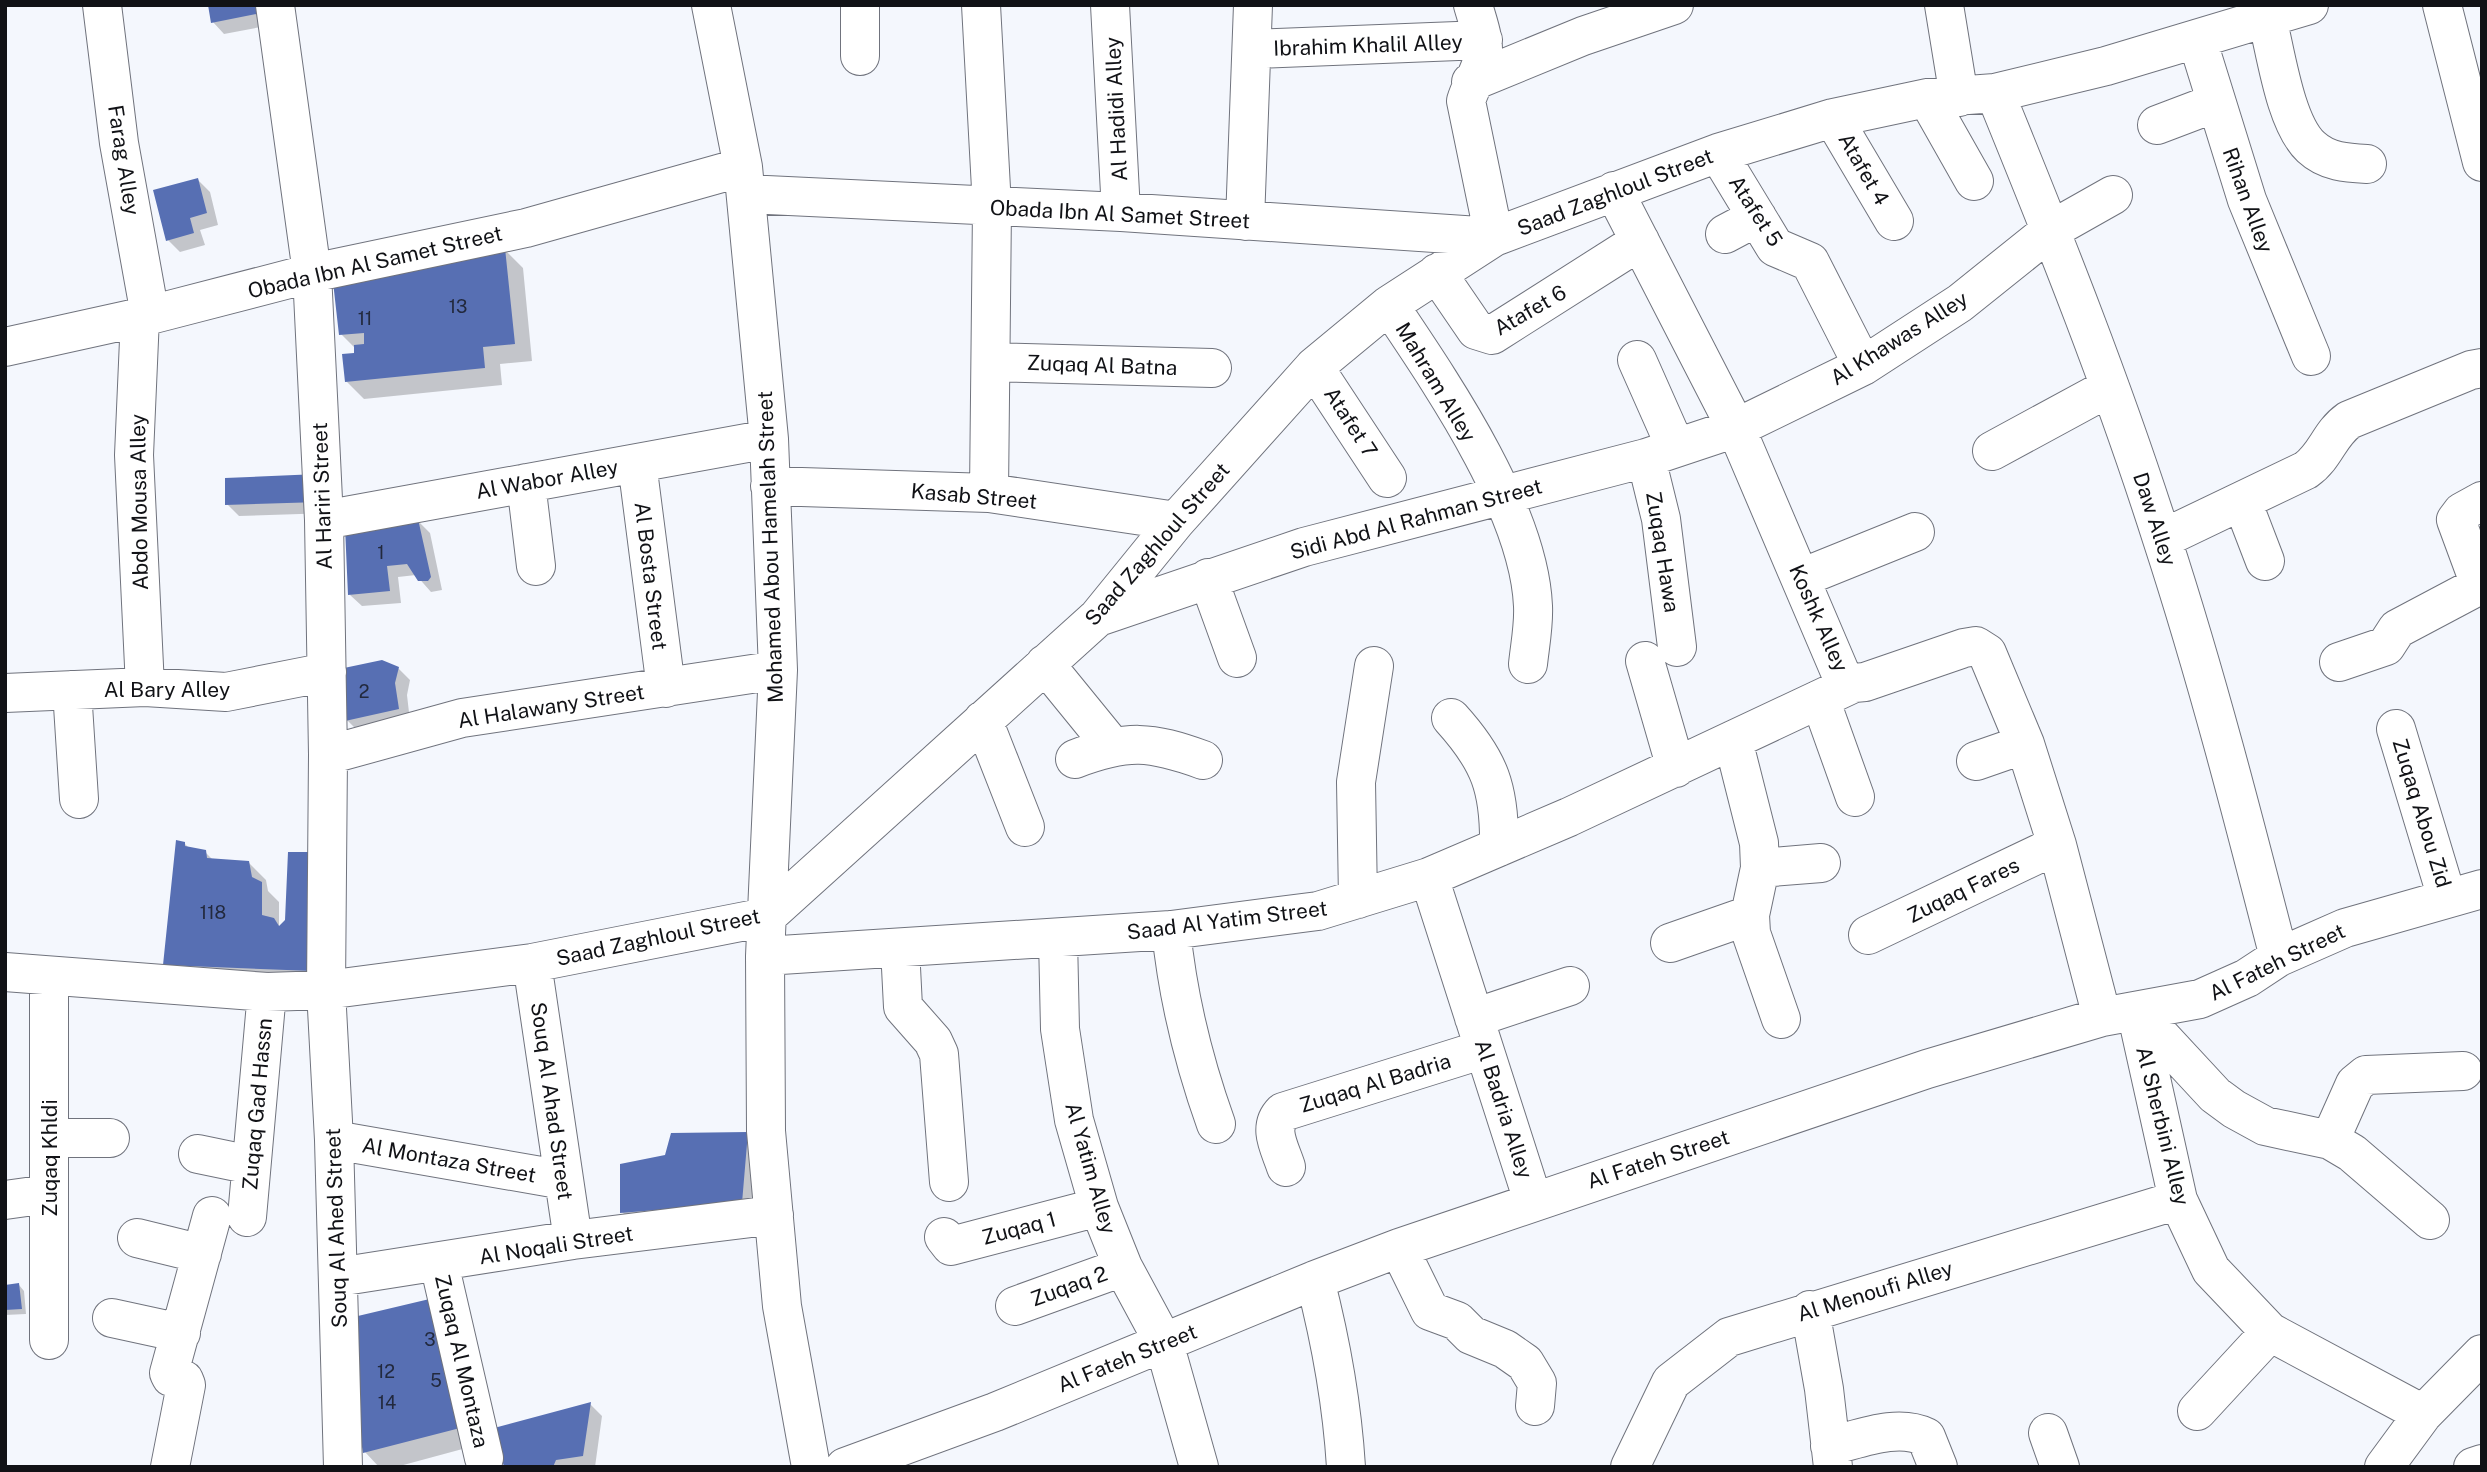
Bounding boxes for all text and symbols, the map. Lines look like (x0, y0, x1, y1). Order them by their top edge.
street label: Ibrahim Khalil Alley (1273, 29, 1463, 61)
street label: Al Hadidi Alley (1100, 36, 1132, 182)
street label: Farag Alley (103, 103, 145, 217)
street label: Atafet 4 (1833, 128, 1895, 210)
street label: Saad Zaghloul Street (1513, 143, 1717, 241)
street label: Rihan Alley (2217, 144, 2279, 256)
street label: Atafet 5 (1724, 171, 1788, 251)
street label: Obada Ibn Al Samet Street (989, 195, 1251, 233)
street label: Obada Ibn Al Samet Street (245, 221, 505, 303)
street label: Atafet 6 (1490, 279, 1570, 341)
street label: Al Khawas Alley (1826, 286, 1972, 390)
house number: 13 (449, 296, 467, 317)
house number: 11 (358, 308, 372, 329)
street label: Mahram Alley (1391, 318, 1481, 446)
street label: Zuqaq Al Batna (1026, 350, 1178, 380)
street label: Atafet 7 (1319, 382, 1383, 462)
street label: Mohamed Abou Hamelah Street (752, 390, 788, 704)
street label: Abdo Mousa Alley (125, 414, 153, 590)
street label: Al Hariri Street (307, 422, 337, 570)
street label: Al Wabor Alley (474, 454, 620, 504)
street label: Saad Zaghloul Street (1079, 457, 1235, 631)
street label: Daw Alley (2128, 469, 2182, 569)
street label: Sidi Abd Al Rahman Street (1287, 473, 1545, 565)
street label: Kasab Street (910, 478, 1038, 514)
street label: Zuqaq Hawa (1641, 490, 1685, 614)
street label: Al Bosta Street (630, 501, 672, 651)
house number: 1 (377, 542, 385, 563)
street label: Koshk Alley (1784, 560, 1854, 676)
street label: Al Bary Alley (104, 677, 230, 702)
street label: Al Halawany Street (456, 679, 646, 733)
house number: 2 (359, 681, 369, 702)
street label: Zuqaq Abou Zid (2387, 735, 2457, 891)
street label: Zuqaq Fares (1903, 852, 2023, 928)
street label: Saad Al Yatim Street (1125, 895, 1329, 945)
house number: 118 (200, 902, 226, 923)
street label: Saad Zaghloul Street (554, 903, 762, 971)
street label: Al Fateh Street (2205, 918, 2349, 1006)
street label: Souq Al Ahad Street (526, 1000, 578, 1202)
street label: Zuqaq Gad Hassn (237, 1017, 277, 1191)
street label: Al Badria Alley (1470, 1036, 1538, 1182)
street label: Al Sherbini Alley (2131, 1044, 2195, 1208)
street label: Zuqaq Al Badria (1296, 1048, 1454, 1118)
street label: Zuqaq Khldi (37, 1099, 62, 1217)
street label: Al Yatim Alley (1060, 1099, 1122, 1237)
street label: Al Fateh Street (1584, 1124, 1732, 1194)
street label: Souq Al Ahed Street (320, 1128, 352, 1328)
street label: Al Montaza Street (360, 1132, 538, 1188)
street label: Zuqaq 1 (979, 1206, 1059, 1250)
street label: Al Noqali Street (477, 1220, 635, 1270)
street label: Al Menoufi Alley (1794, 1255, 1956, 1327)
street label: Zuqaq 2 (1027, 1261, 1111, 1311)
street label: Zuqaq Al Montaza (430, 1272, 494, 1450)
street label: Al Fateh Street (1054, 1319, 1200, 1397)
house number: 3 (424, 1329, 436, 1350)
house number: 12 (377, 1361, 395, 1382)
house number: 5 (430, 1370, 442, 1391)
house number: 14 (378, 1392, 396, 1413)

